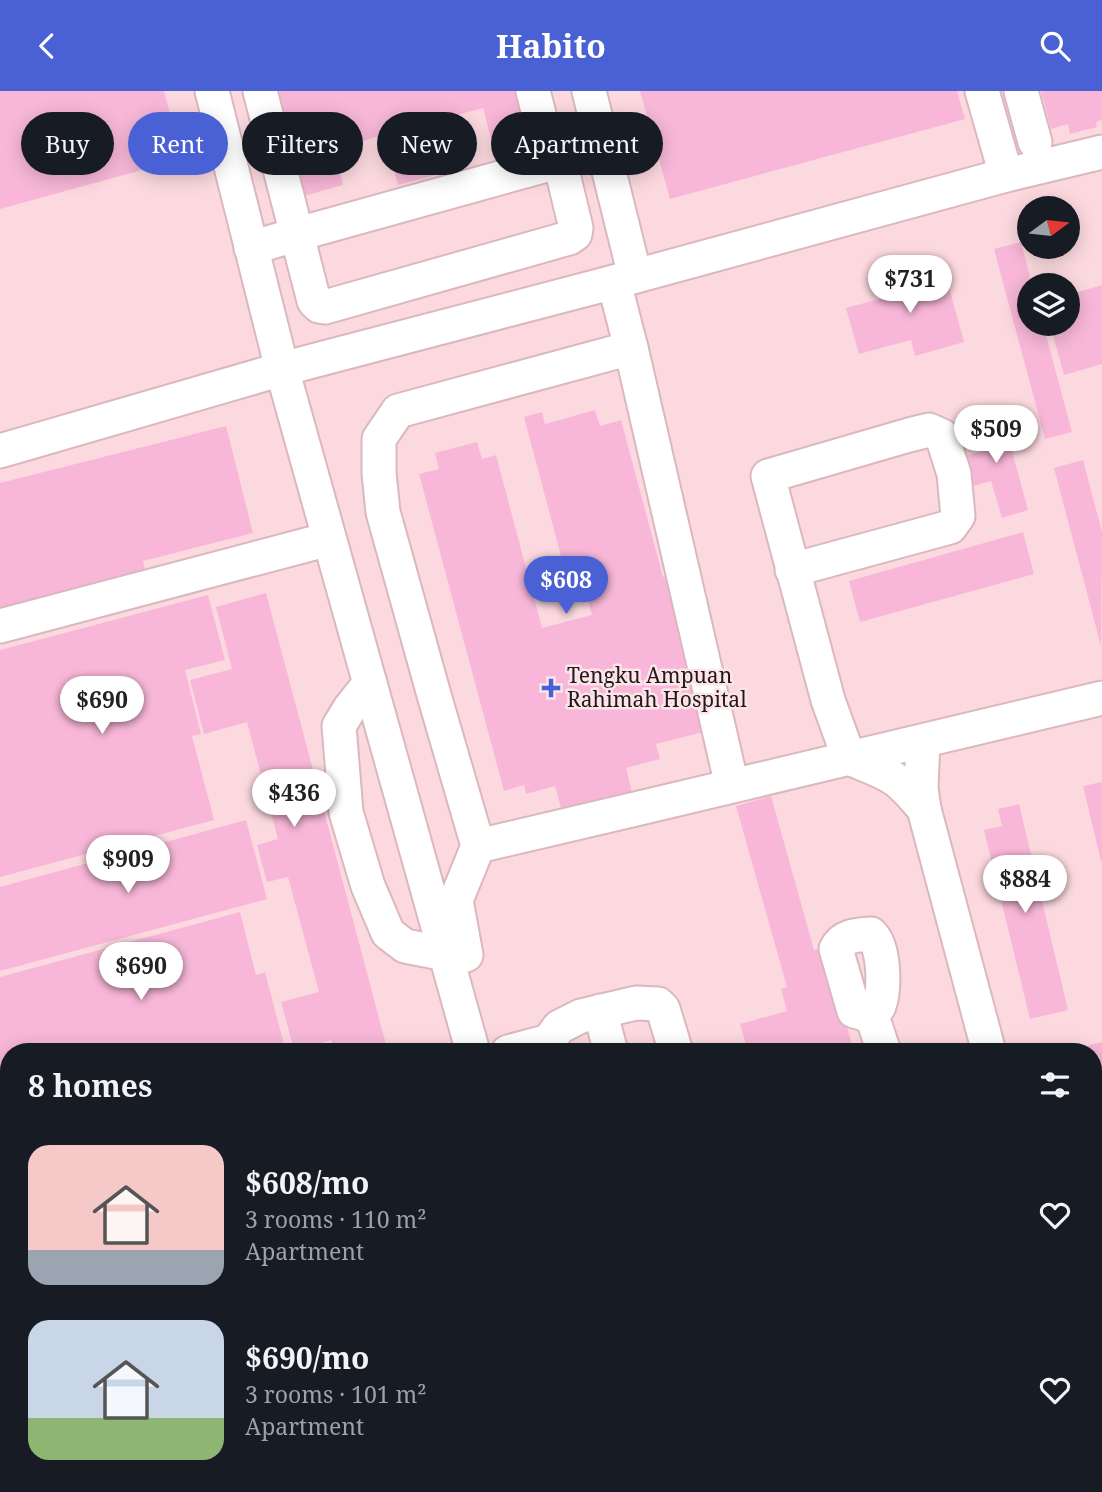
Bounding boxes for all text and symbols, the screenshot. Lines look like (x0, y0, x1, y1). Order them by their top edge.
text: Habito (496, 24, 606, 67)
icon: back (28, 27, 66, 65)
icon: search (1036, 27, 1074, 65)
chip: Buy (21, 112, 114, 175)
chip: Rent (128, 112, 228, 175)
chip: Filters (242, 112, 363, 175)
chip: New (377, 112, 477, 175)
chip: Apartment (491, 112, 663, 175)
north arrow (1017, 196, 1080, 259)
map controls (1017, 196, 1080, 336)
pin: $731 (869, 255, 951, 315)
text: $731 (884, 262, 936, 294)
button: layers (1017, 273, 1080, 336)
pin: $509 (955, 405, 1037, 465)
text: $509 (970, 412, 1022, 444)
pin: $608 (525, 557, 607, 616)
text: $608 (540, 563, 592, 595)
place label: Tengku Ampuan Rahimah Hospital (567, 661, 747, 713)
pin: $690 (61, 677, 143, 736)
marker: Tengku Ampuan Rahimah Hospital (541, 678, 561, 698)
text: $690 (76, 683, 128, 715)
pin: $436 (253, 769, 335, 829)
text: $436 (268, 776, 320, 808)
pin: $909 (87, 835, 169, 895)
text: $909 (102, 842, 154, 874)
pin: $884 (984, 855, 1066, 915)
text: $884 (999, 862, 1051, 894)
pin: $690 (100, 943, 182, 1002)
text: $690 (115, 949, 167, 981)
text: 8 homes (28, 1065, 152, 1106)
icon: filters (1036, 1066, 1074, 1104)
text: $608/mo (245, 1162, 369, 1203)
icon: home (84, 1173, 168, 1257)
icon: heart (1036, 1196, 1074, 1234)
text: 3 rooms · 110 m² (245, 1203, 427, 1235)
text: Apartment (245, 1235, 364, 1267)
text: $690/mo (245, 1337, 369, 1378)
icon: home (84, 1348, 168, 1432)
icon: heart (1036, 1371, 1074, 1409)
text: 3 rooms · 101 m² (245, 1378, 427, 1410)
text: Apartment (245, 1410, 364, 1442)

